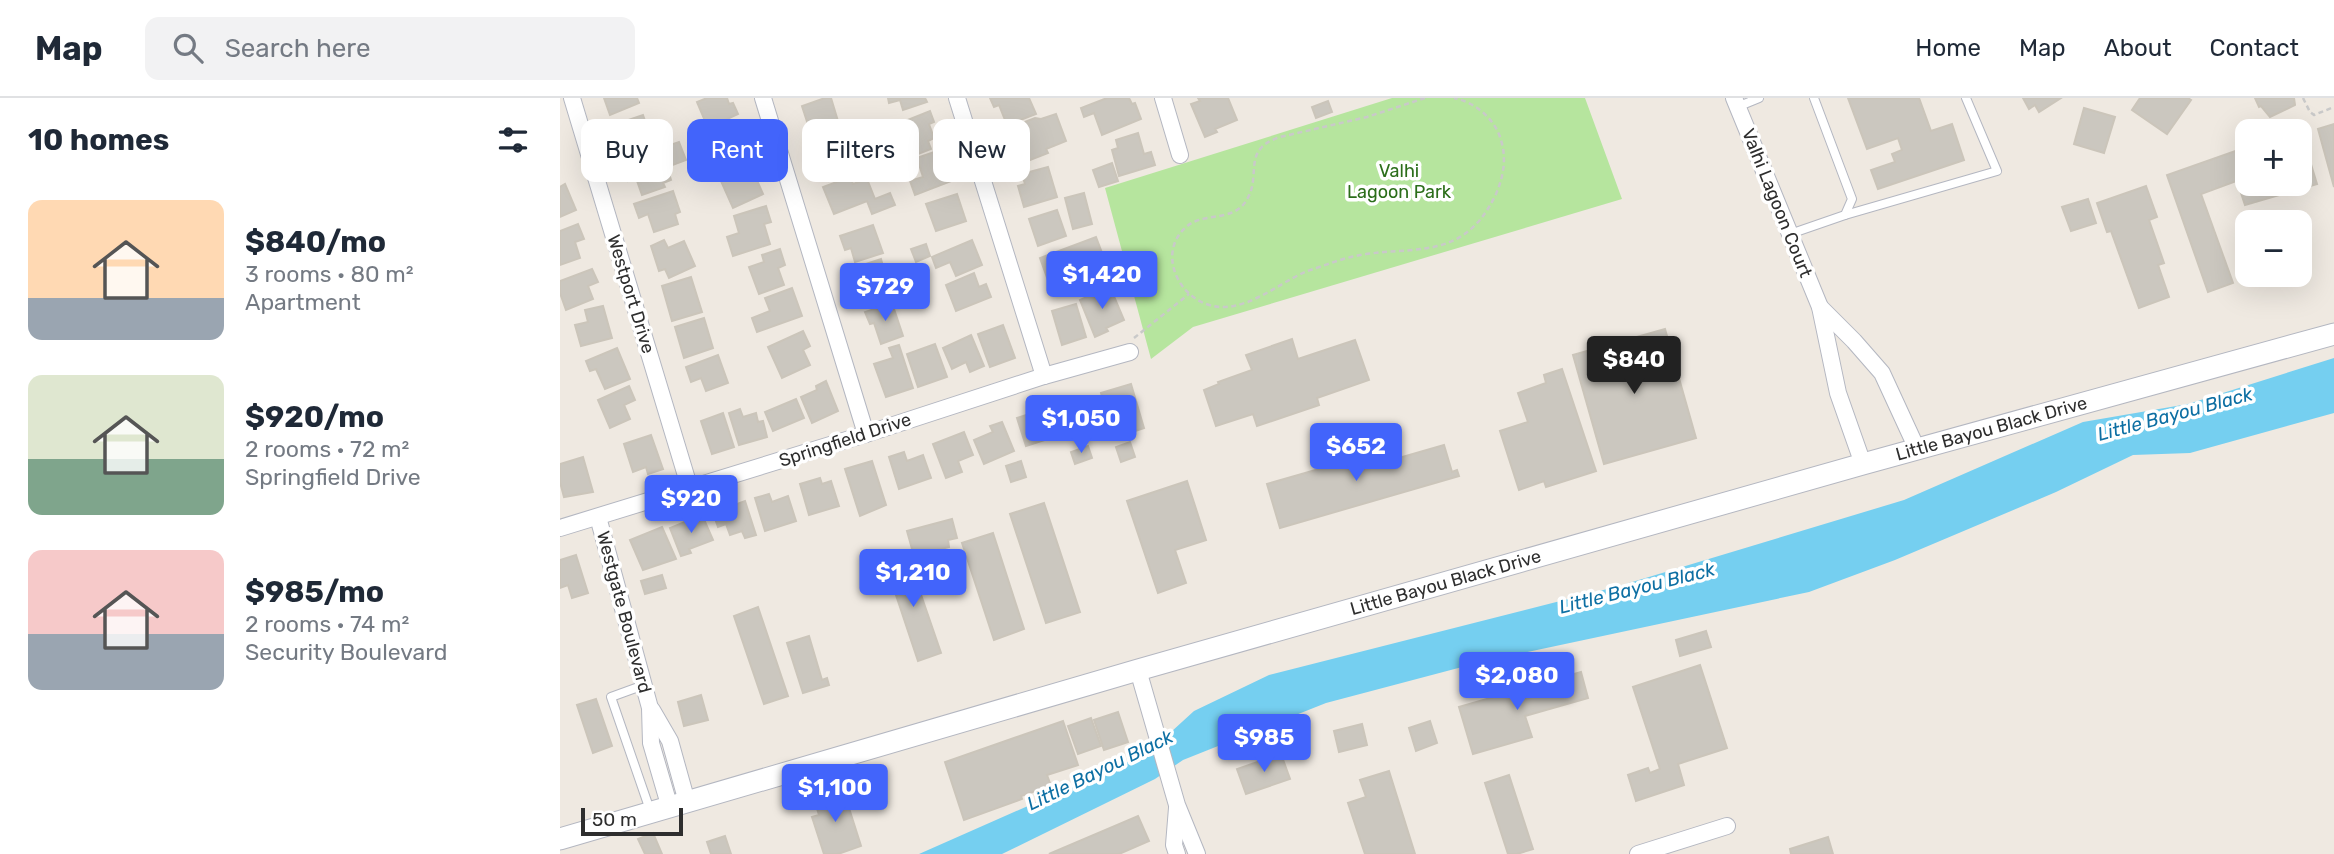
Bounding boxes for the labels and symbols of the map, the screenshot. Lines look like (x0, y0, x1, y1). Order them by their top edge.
street label: Valhi Lagoon Court (1737, 125, 1817, 281)
park label: Valhi Lagoon Park (1347, 160, 1452, 203)
street label: Westport Drive (602, 232, 660, 356)
pin: $1,420 (1045, 252, 1159, 311)
pin: $729 (844, 264, 926, 323)
pin: $840 (1593, 336, 1675, 396)
water label: Little Bayou Black (2095, 382, 2255, 446)
street label: Little Bayou Black Drive (1893, 392, 2089, 465)
pin: $1,050 (1024, 396, 1138, 455)
street label: Springfield Drive (776, 408, 914, 472)
pin: $652 (1315, 424, 1397, 483)
pin: $920 (650, 476, 732, 535)
street label: Westgate Boulevard (592, 529, 656, 695)
street label: Little Bayou Black Drive (1348, 545, 1544, 620)
pin: $1,210 (856, 550, 970, 609)
water label: Little Bayou Black (1557, 557, 1717, 618)
pin: $2,080 (1460, 652, 1574, 712)
pin: $985 (1223, 714, 1305, 774)
water label: Little Bayou Black (1023, 725, 1177, 815)
pin: $1,100 (778, 764, 892, 824)
scale bar (581, 805, 682, 837)

